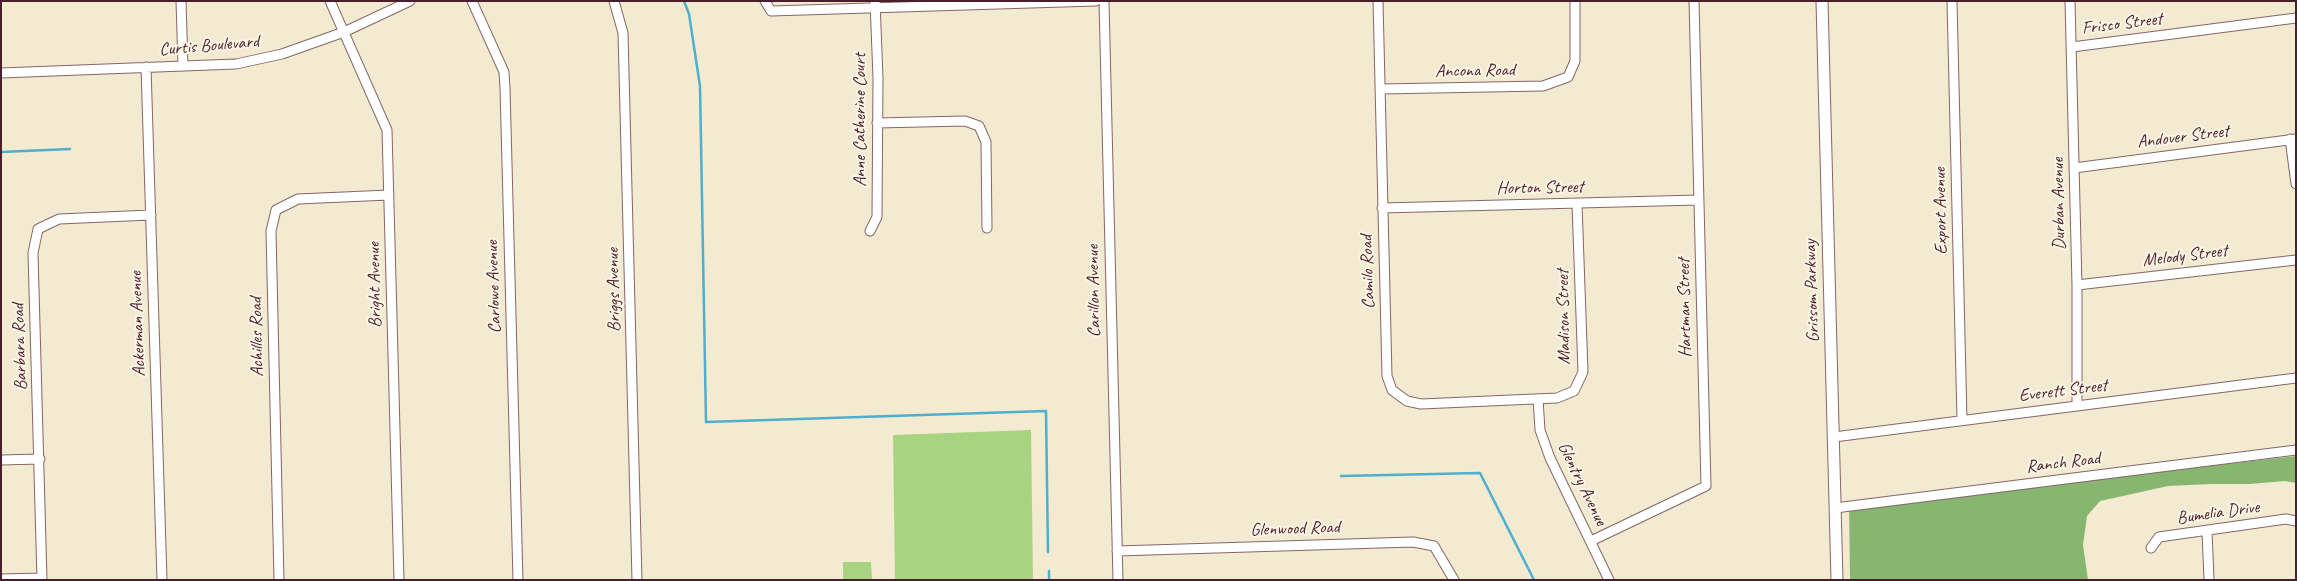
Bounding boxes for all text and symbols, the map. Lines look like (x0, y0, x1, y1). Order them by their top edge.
street label: Frisco Street (2081, 8, 2163, 40)
street label: Curtis Boulevard (158, 31, 260, 61)
street label: Anne Catherine Court (849, 53, 871, 187)
street label: Ancona Road (1435, 60, 1515, 82)
street label: Andover Street (2136, 121, 2230, 153)
street label: Durban Avenue (2047, 158, 2071, 250)
street label: Export Avenue (1929, 167, 1953, 255)
street label: Horton Street (1496, 176, 1584, 200)
street label: Camilo Road (1356, 235, 1380, 309)
street label: Grissom Parkway (1799, 239, 1825, 343)
street label: Carlowe Avenue (482, 240, 506, 334)
street label: Melody Street (2141, 240, 2229, 272)
street label: Bright Avenue (363, 242, 387, 328)
street label: Carillon Avenue (1082, 245, 1106, 337)
street label: Briggs Avenue (602, 248, 626, 332)
street label: Hartman Street (1673, 258, 1697, 358)
street label: Madison Street (1552, 269, 1576, 365)
street label: Ackerman Avenue (125, 271, 151, 377)
street label: Achilles Road (246, 297, 268, 377)
street label: Barbara Road (8, 303, 32, 391)
street label: Everett Street (2018, 375, 2108, 407)
street label: Glentry Avenue (1553, 439, 1611, 529)
street label: Ranch Road (2025, 448, 2101, 478)
street label: Bumelia Drive (2175, 497, 2261, 529)
street label: Glenwood Road (1250, 517, 1340, 541)

